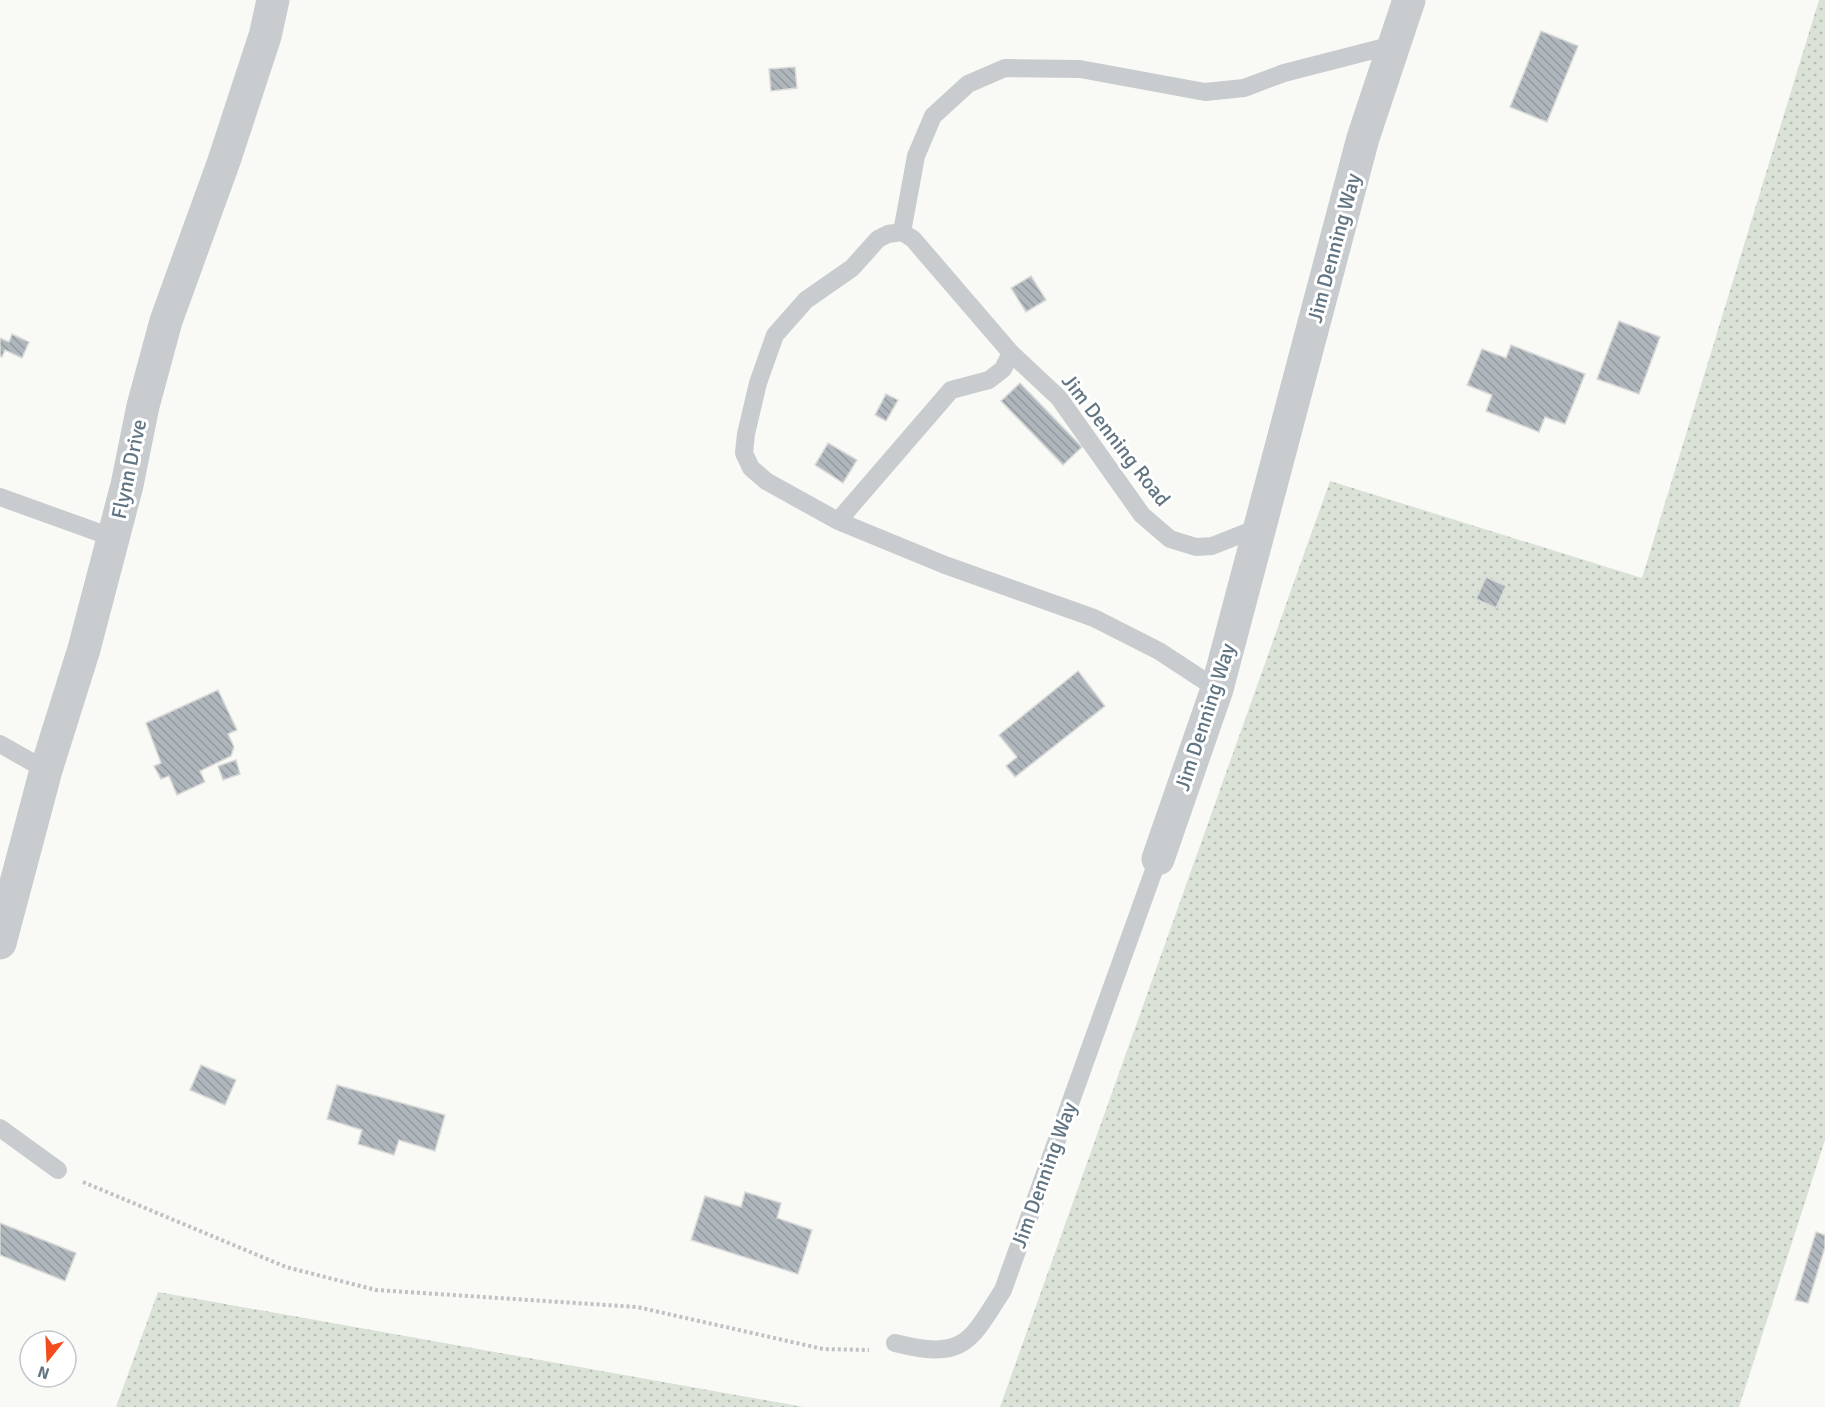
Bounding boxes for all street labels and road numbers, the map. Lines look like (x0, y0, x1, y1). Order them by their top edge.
street label: Jim Denning Way (1302, 170, 1366, 326)
street label: Jim Denning Road (1056, 368, 1176, 512)
street label: Flynn Drive (106, 417, 152, 521)
street label: Jim Denning Way (1169, 640, 1241, 794)
street label: Jim Denning Way (1006, 1098, 1083, 1252)

